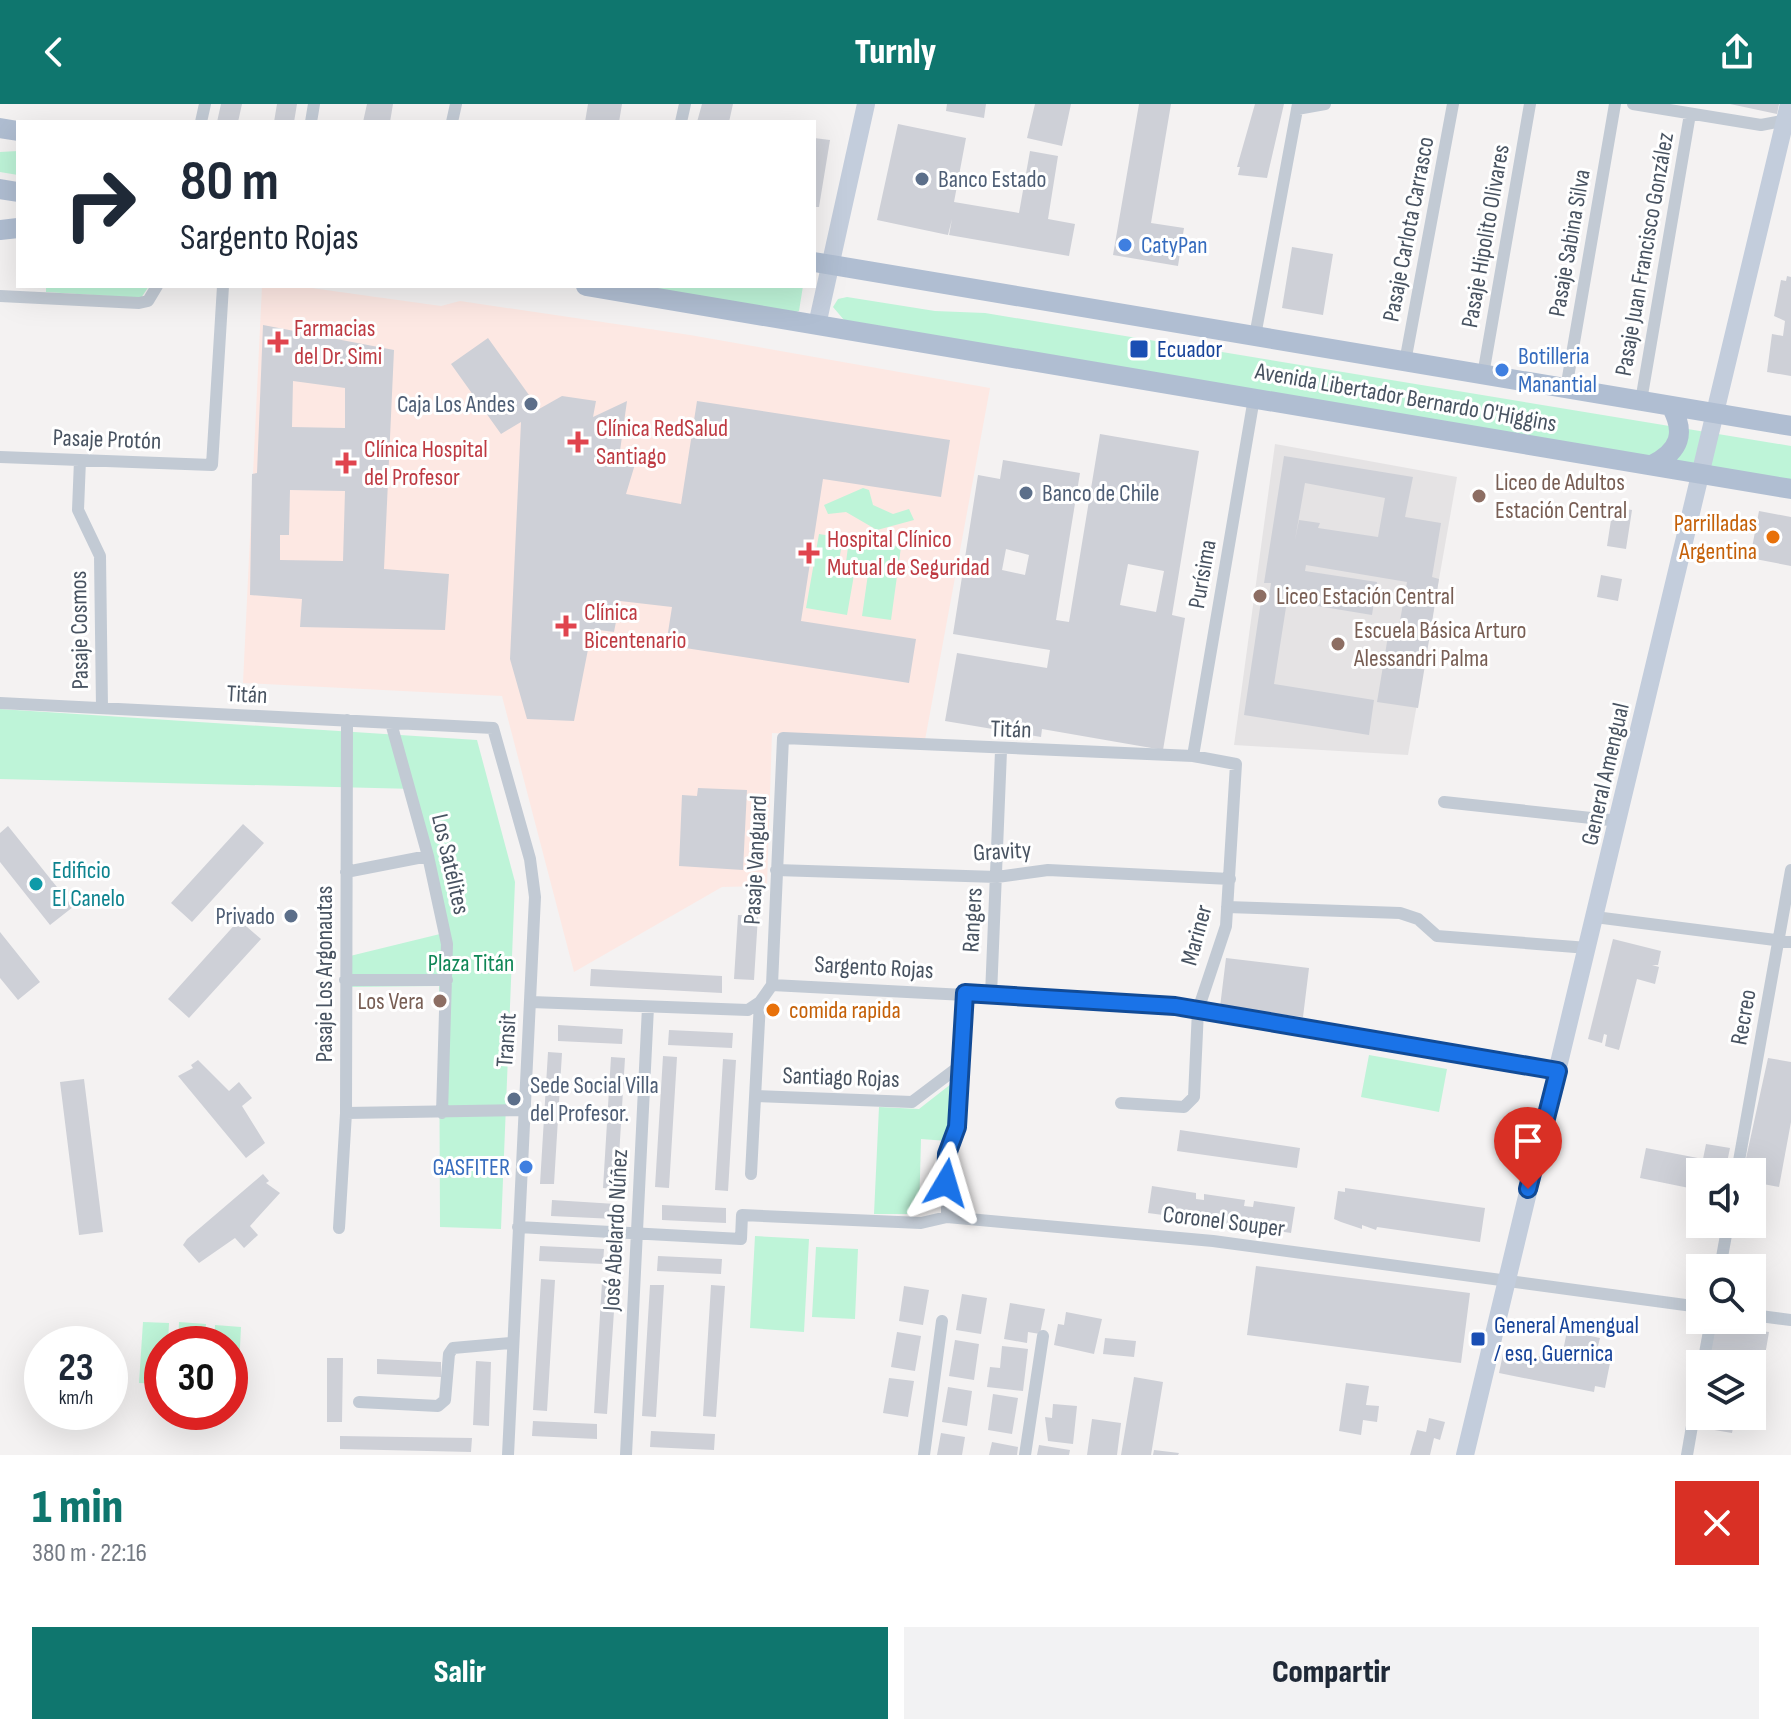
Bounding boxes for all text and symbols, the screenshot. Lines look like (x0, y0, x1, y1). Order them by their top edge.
icon: back (32, 30, 76, 74)
icon: share (1715, 30, 1759, 74)
text: Turnly (855, 31, 936, 74)
street label: Pasaje Juan Francisco González (1609, 130, 1680, 378)
street label: Pasaje Carlota Carrasco (1376, 134, 1441, 324)
street label: Pasaje Hipolito Olivares (1455, 142, 1516, 330)
text: 80 m (180, 149, 279, 216)
icon: right (48, 152, 152, 256)
place label: Banco Estado (938, 165, 1046, 194)
street label: Pasaje Sabina Silva (1542, 167, 1597, 319)
marker: Banco Estado (913, 170, 931, 188)
text: Sargento Rojas (180, 217, 359, 260)
place label: CatyPan (1141, 231, 1207, 260)
marker: CatyPan (1116, 236, 1134, 254)
place label: Farmacias del Dr. Simi (294, 314, 382, 371)
marker: Farmacias del Dr. Simi (269, 333, 287, 351)
place label: Ecuador (1157, 335, 1223, 364)
marker: Ecuador (1128, 338, 1150, 360)
place label: Botilleria Manantial (1518, 342, 1597, 399)
street label: Avenida Libertador Bernardo O'Higgins (1252, 357, 1559, 438)
marker: Botilleria Manantial (1493, 361, 1511, 379)
place label: Caja Los Andes (397, 390, 515, 419)
marker: Caja Los Andes (522, 395, 540, 413)
place label: Clínica RedSalud Santiago (596, 414, 728, 471)
street label: Pasaje Protón (52, 423, 162, 456)
marker: Clínica RedSalud Santiago (567, 431, 589, 453)
place label: Clínica Hospital del Profesor (364, 435, 488, 492)
marker: Clínica Hospital del Profesor (335, 452, 357, 474)
place label: Liceo de Adultos Estación Central (1495, 468, 1627, 525)
place label: Banco de Chile (1042, 479, 1160, 508)
marker: Banco de Chile (1017, 484, 1035, 502)
marker: Liceo de Adultos Estación Central (1470, 487, 1488, 505)
place label: Parrilladas Argentina (1674, 509, 1757, 566)
place label: Hospital Clínico Mutual de Seguridad (827, 525, 990, 582)
marker: Parrilladas Argentina (1764, 528, 1782, 546)
street label: Purísima (1182, 537, 1223, 611)
marker: Hospital Clínico Mutual de Seguridad (798, 542, 820, 564)
street label: Pasaje Cosmos (64, 570, 95, 690)
place label: Liceo Estación Central (1276, 582, 1454, 611)
marker: Liceo Estación Central (1251, 587, 1269, 605)
place label: Clínica Bicentenario (584, 598, 686, 655)
marker: Clínica Bicentenario (555, 615, 577, 637)
place label: Escuela Básica Arturo Alessandri Palma (1353, 616, 1526, 673)
marker: Escuela Básica Arturo Alessandri Palma (1329, 635, 1347, 653)
street label: Titán (226, 679, 268, 710)
street label: General Amengual (1575, 700, 1636, 848)
street label: Titán (990, 714, 1032, 745)
street label: Pasaje Vanguard (738, 795, 773, 925)
street label: Los Satélites (425, 811, 476, 917)
street label: Gravity (972, 836, 1032, 867)
place label: Edificio El Canelo (52, 856, 125, 913)
marker: Edificio El Canelo (27, 875, 45, 893)
street label: Pasaje Los Argonautas (310, 886, 339, 1062)
street label: Rangers (956, 887, 989, 953)
street label: Mariner (1174, 901, 1218, 969)
place label: Privado (215, 902, 275, 931)
marker: Privado (282, 907, 300, 925)
park label: Plaza Titán (428, 949, 514, 978)
street label: Sargento Rojas (814, 950, 934, 985)
place label: Los Vera (358, 987, 424, 1016)
street label: Recreo (1724, 987, 1763, 1047)
marker: Los Vera (431, 992, 449, 1010)
place label: comida rapida (789, 996, 901, 1025)
marker: comida rapida (764, 1001, 782, 1019)
street label: Transit (490, 1012, 523, 1068)
street label: Santiago Rojas (782, 1061, 900, 1094)
place label: Sede Social Villa del Profesor. (530, 1071, 659, 1128)
marker: Sede Social Villa del Profesor. (505, 1090, 523, 1108)
pin (1494, 1107, 1562, 1189)
icon: arrive (1506, 1119, 1550, 1163)
position arrow (904, 1141, 988, 1225)
street label: José Abelardo Núñez (597, 1148, 634, 1313)
place label: GASFITER (432, 1153, 510, 1182)
marker: GASFITER (517, 1158, 535, 1176)
map controls (1686, 1158, 1766, 1430)
button: sound (1686, 1158, 1766, 1238)
street label: Coronel Souper (1161, 1200, 1287, 1243)
button: search (1686, 1254, 1766, 1334)
place label: General Amengual / esq. Guernica (1494, 1311, 1639, 1368)
speed limit sign: 30 (144, 1326, 248, 1430)
marker: General Amengual / esq. Guernica (1469, 1330, 1487, 1348)
text: 23 (58, 1344, 94, 1392)
button: layers (1686, 1350, 1766, 1430)
text: km/h (59, 1386, 93, 1410)
text: 1 min (32, 1479, 123, 1536)
button: close (1675, 1481, 1759, 1565)
text: 380 m · 22:16 (32, 1538, 147, 1569)
button: Salir (32, 1627, 888, 1719)
button: Compartir (904, 1627, 1759, 1719)

